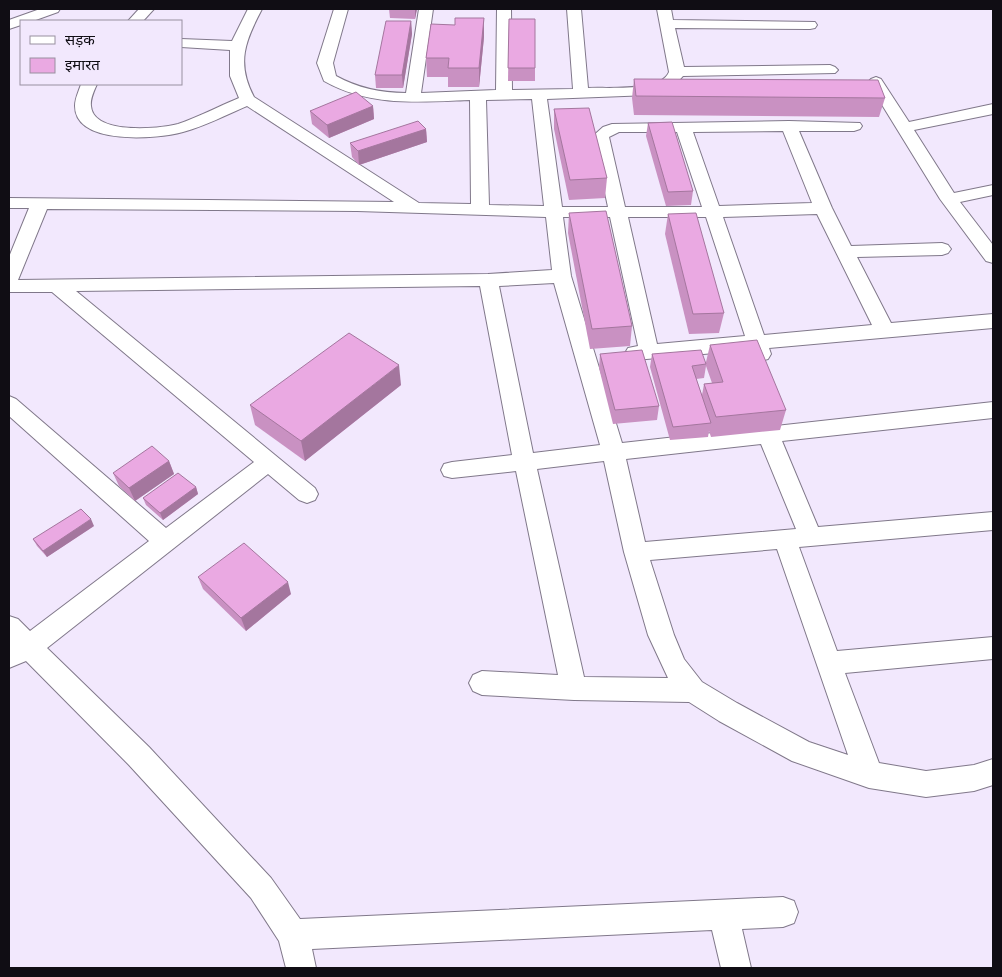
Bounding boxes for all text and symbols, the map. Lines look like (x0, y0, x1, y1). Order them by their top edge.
legend (20, 20, 182, 85)
text: सड़क (65, 30, 95, 48)
text: इमारत (65, 55, 100, 73)

